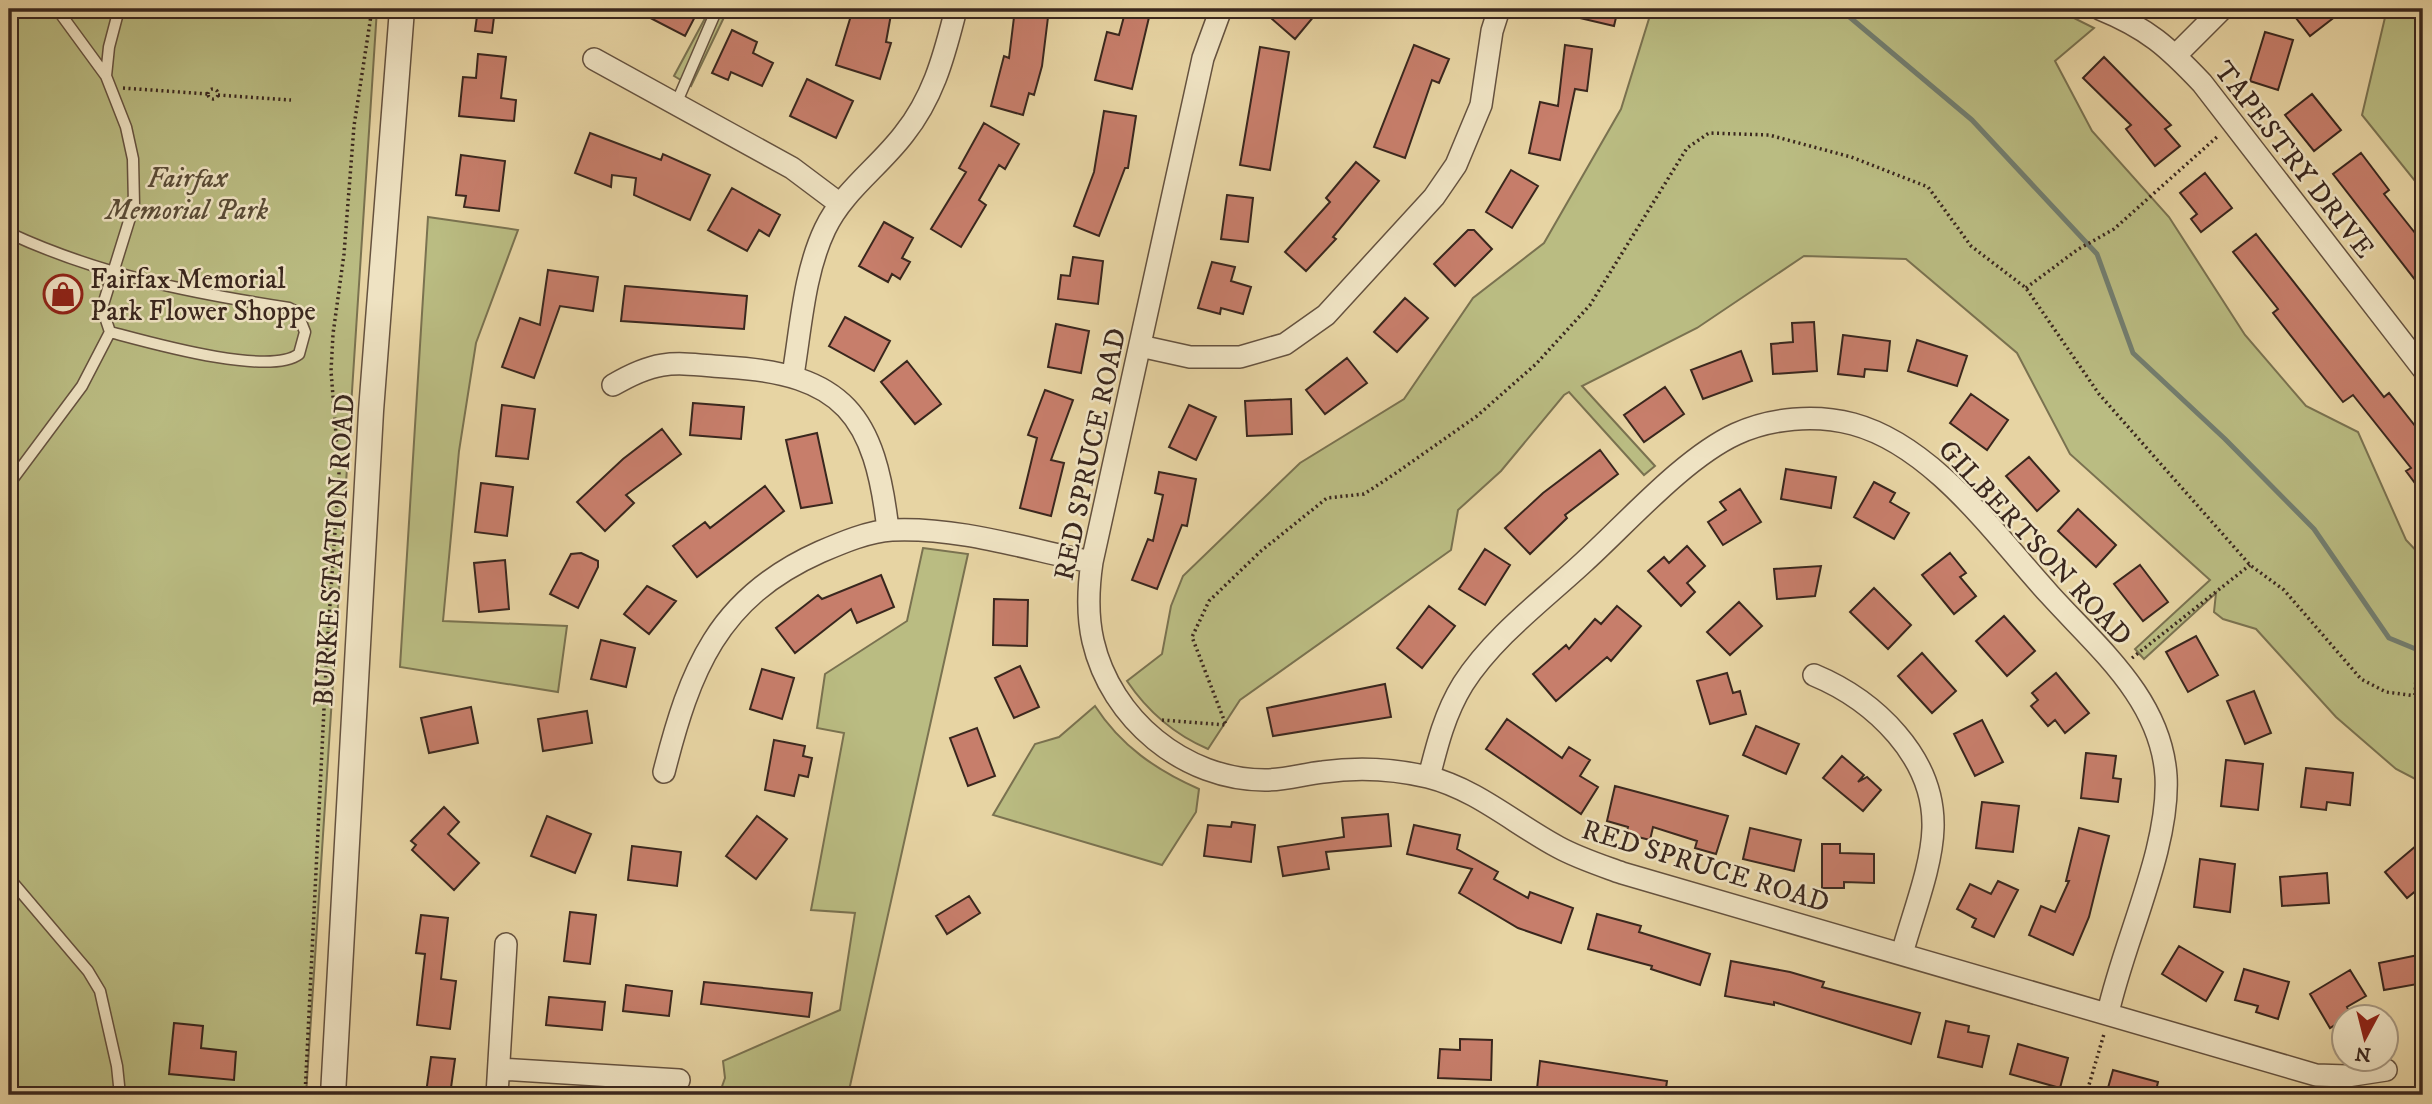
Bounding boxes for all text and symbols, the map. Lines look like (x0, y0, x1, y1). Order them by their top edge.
street label: TAPESTRY DRIVE (2206, 54, 2382, 265)
park label: Fairfax Memorial Park (104, 161, 269, 228)
place label: Fairfax Memorial Park Flower Shoppe (90, 262, 316, 329)
shop icon: Fairfax Memorial Park Flower Shoppe (42, 273, 84, 315)
street label: RED SPRUCE ROAD (1047, 325, 1134, 584)
street label: BURKE STATION ROAD (306, 393, 363, 708)
street label: GILBERTSON ROAD (1931, 433, 2139, 653)
street label: RED SPRUCE ROAD (1578, 812, 1834, 921)
north arrow (2330, 1002, 2400, 1072)
text: N (2354, 1041, 2372, 1066)

